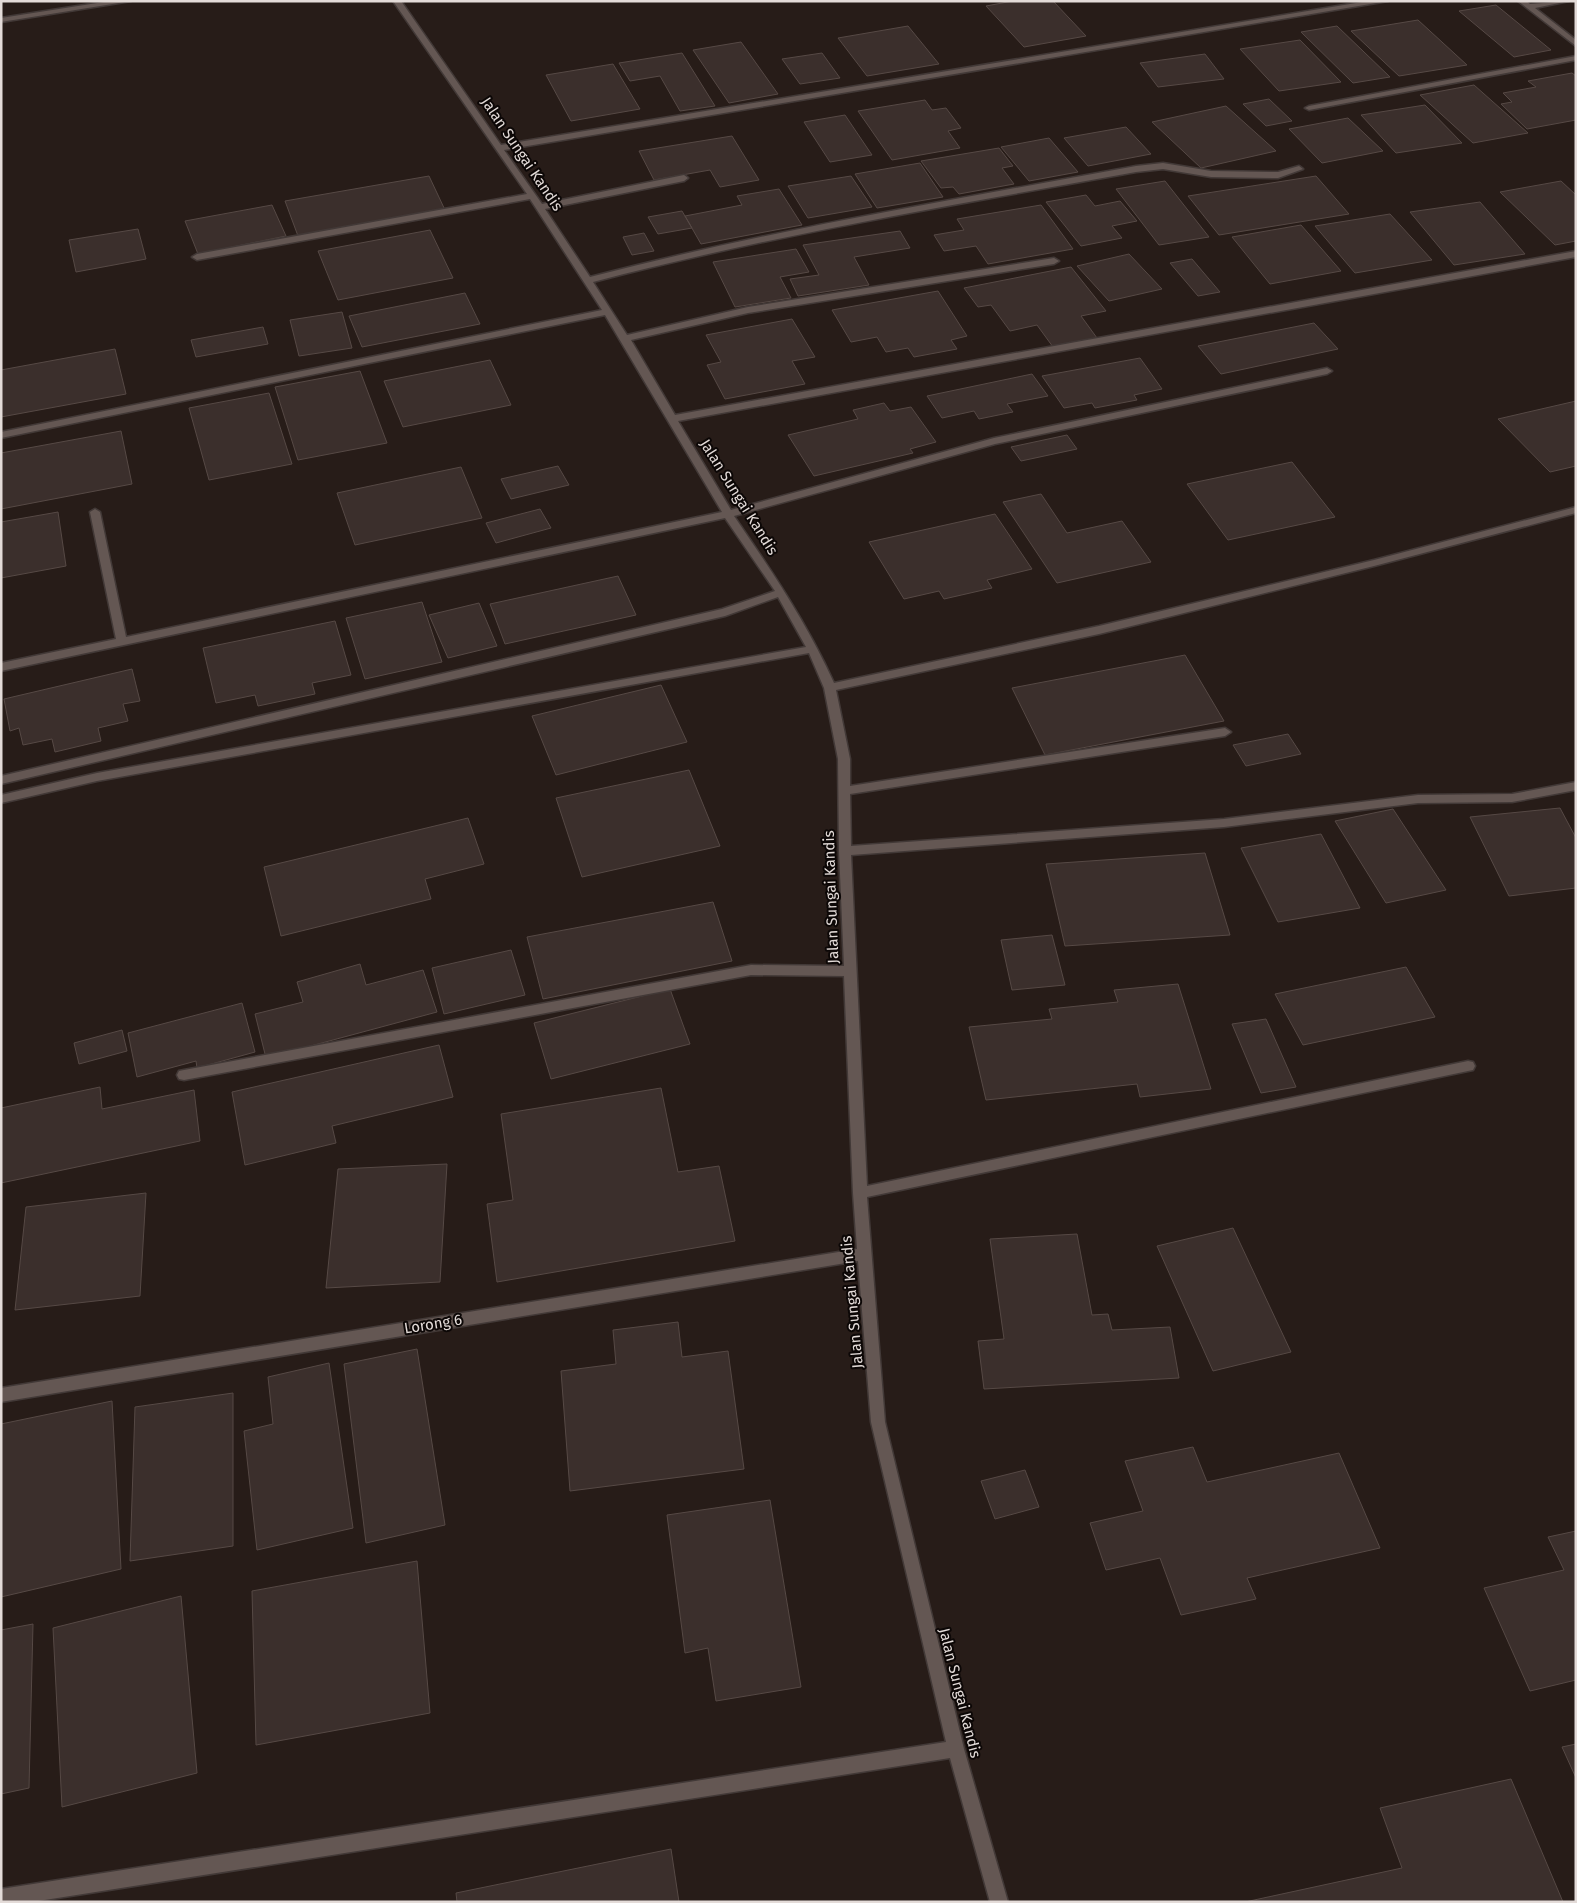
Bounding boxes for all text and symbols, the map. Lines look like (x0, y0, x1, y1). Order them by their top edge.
street label: Jalan Sungai Kandis (477, 94, 567, 214)
street label: Jalan Sungai Kandis (696, 436, 782, 558)
street label: Jalan Sungai Kandis (820, 830, 842, 964)
street label: Jalan Sungai Kandis (837, 1235, 867, 1369)
street label: Lorong 6 (403, 1311, 463, 1337)
street label: Jalan Sungai Kandis (935, 1626, 985, 1760)

